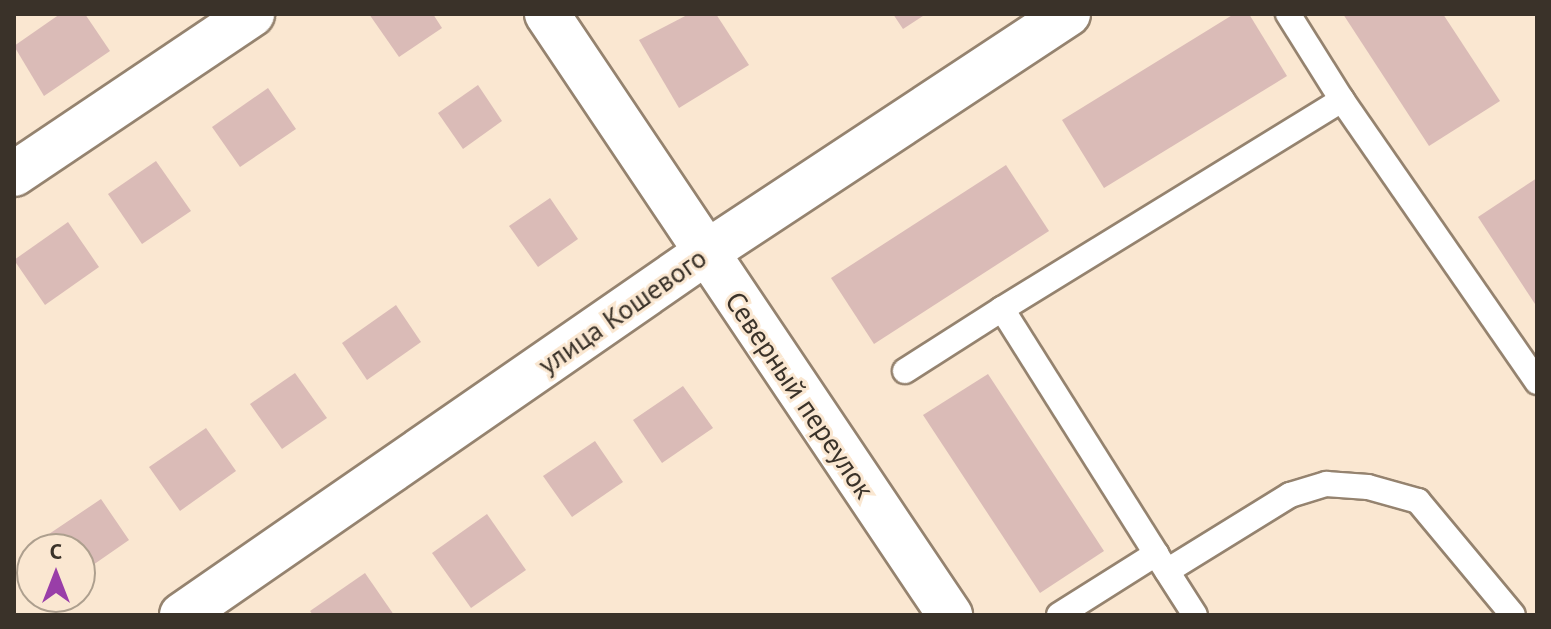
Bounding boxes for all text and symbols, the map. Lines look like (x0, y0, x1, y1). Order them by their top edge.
street label: улица Кошевого (531, 241, 713, 381)
street label: Северный переулок (718, 285, 882, 505)
north arrow (16, 533, 96, 613)
text: С (50, 537, 62, 565)

